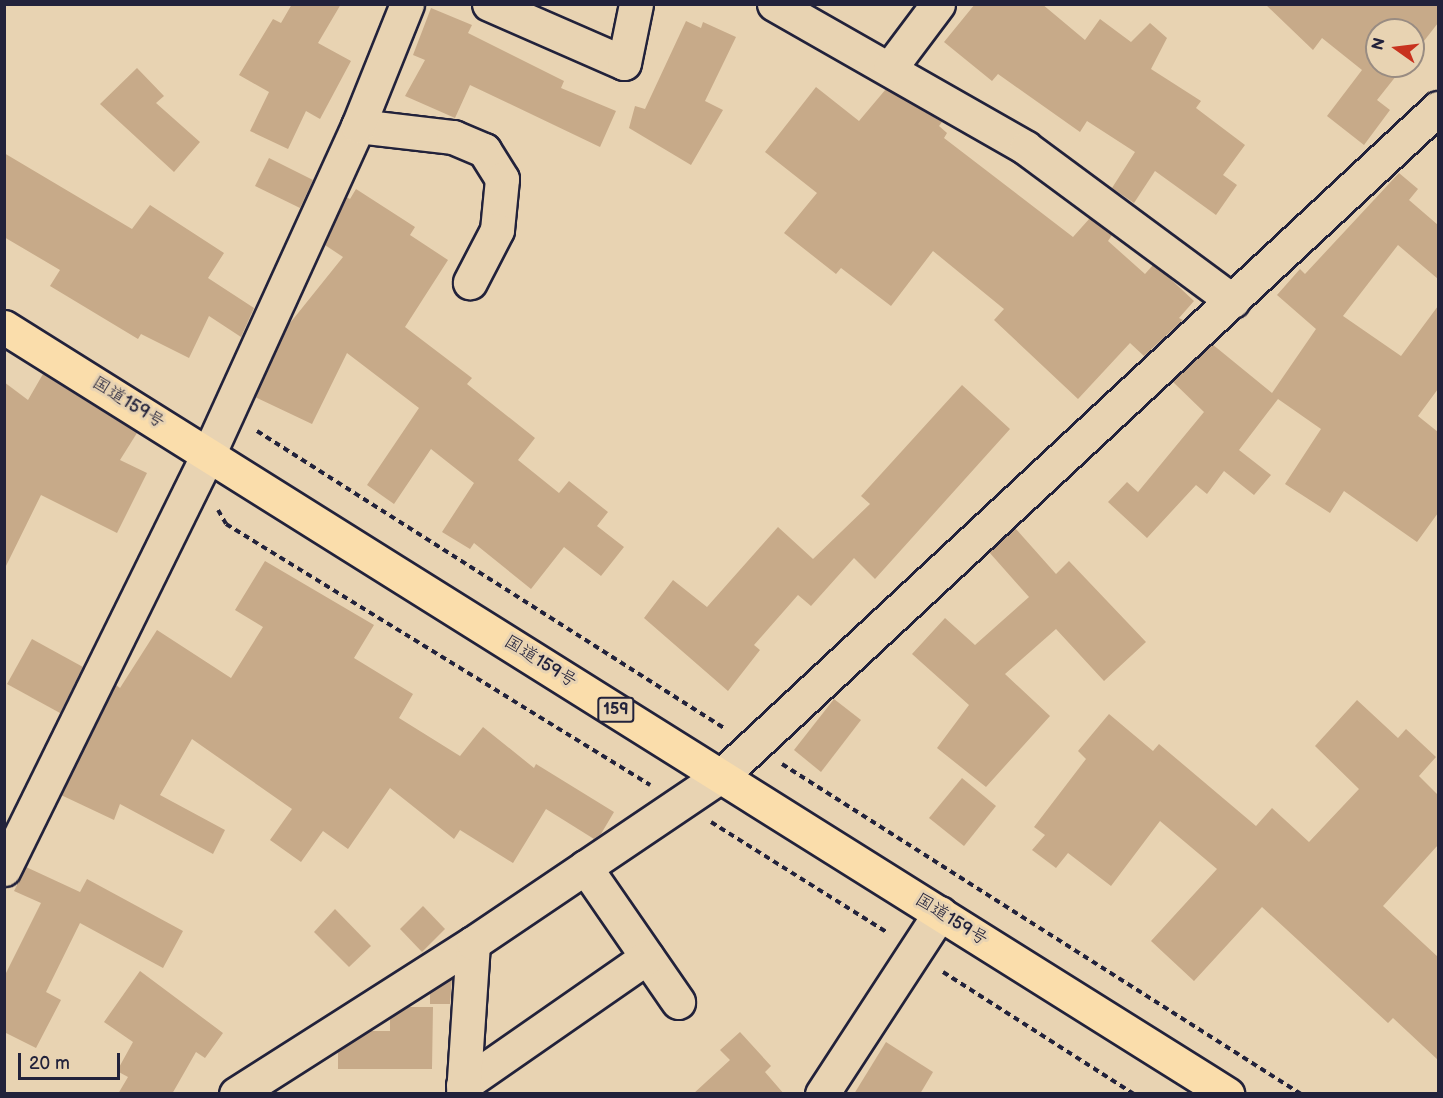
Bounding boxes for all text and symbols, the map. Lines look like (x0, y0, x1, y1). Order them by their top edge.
north arrow (1365, 18, 1425, 78)
text: N (1368, 36, 1390, 52)
street label: 国道159号 (88, 372, 168, 434)
street label: 国道159号 (500, 631, 580, 693)
road number: 159 (596, 697, 636, 723)
street label: 国道159号 (911, 889, 991, 951)
scale bar (21, 1041, 123, 1079)
text: 20 m (29, 1053, 70, 1074)

